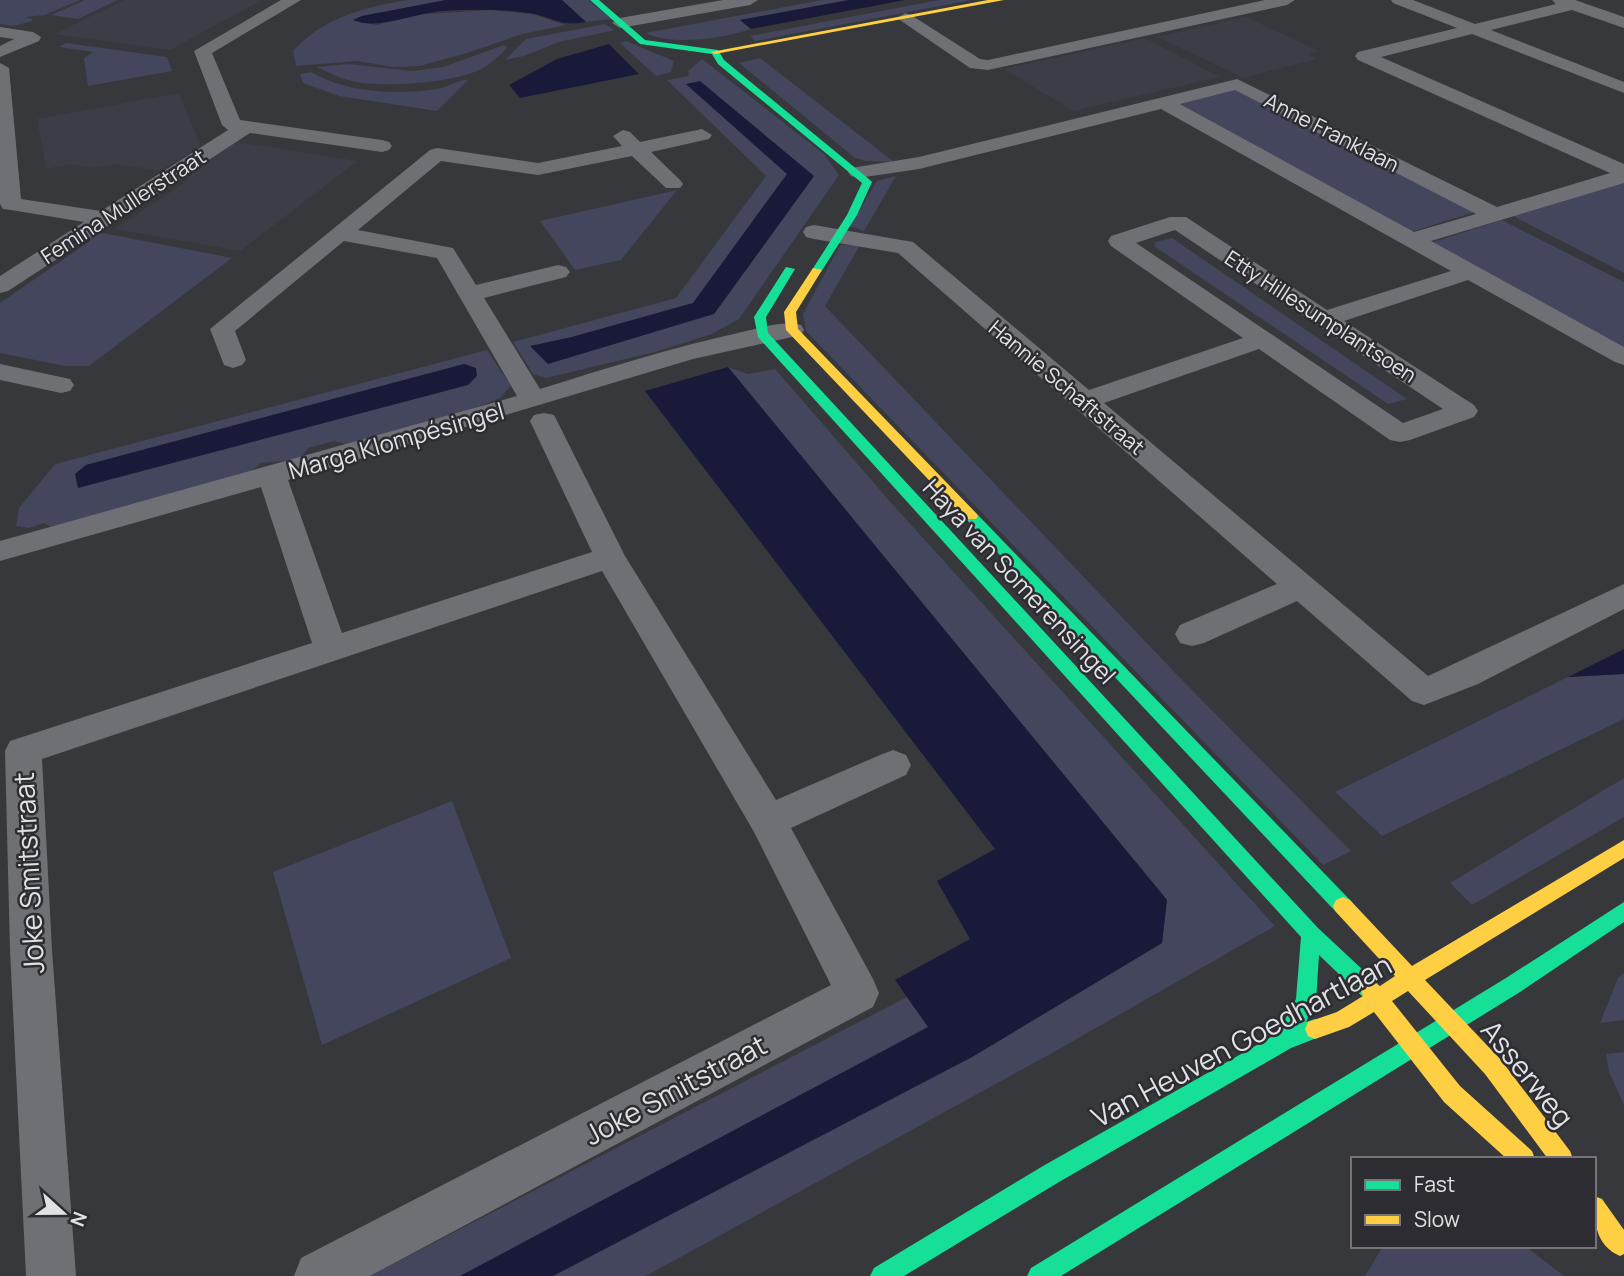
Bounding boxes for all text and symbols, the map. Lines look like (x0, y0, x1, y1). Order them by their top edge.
street label: Anne Franklaan (1260, 86, 1404, 178)
street label: Femina Mullerstraat (35, 142, 211, 270)
street label: Etty Hillesumplantsoen (1220, 243, 1422, 389)
street label: Hannie Schaftstraat (983, 314, 1151, 460)
street label: Marga Klompésingel (284, 393, 508, 487)
street label: Haya van Somerensingel (916, 471, 1124, 691)
street label: Joke Smitstraat (4, 771, 52, 975)
street label: Van Heuven Goedhartlaan (1084, 945, 1398, 1135)
street label: Asserweg (1473, 1012, 1583, 1134)
street label: Joke Smitstraat (577, 1025, 773, 1153)
legend (1351, 1157, 1596, 1248)
text: Fast (1414, 1170, 1455, 1198)
north arrow (28, 1178, 98, 1248)
text: Slow (1414, 1205, 1460, 1233)
text: N (64, 1208, 93, 1230)

